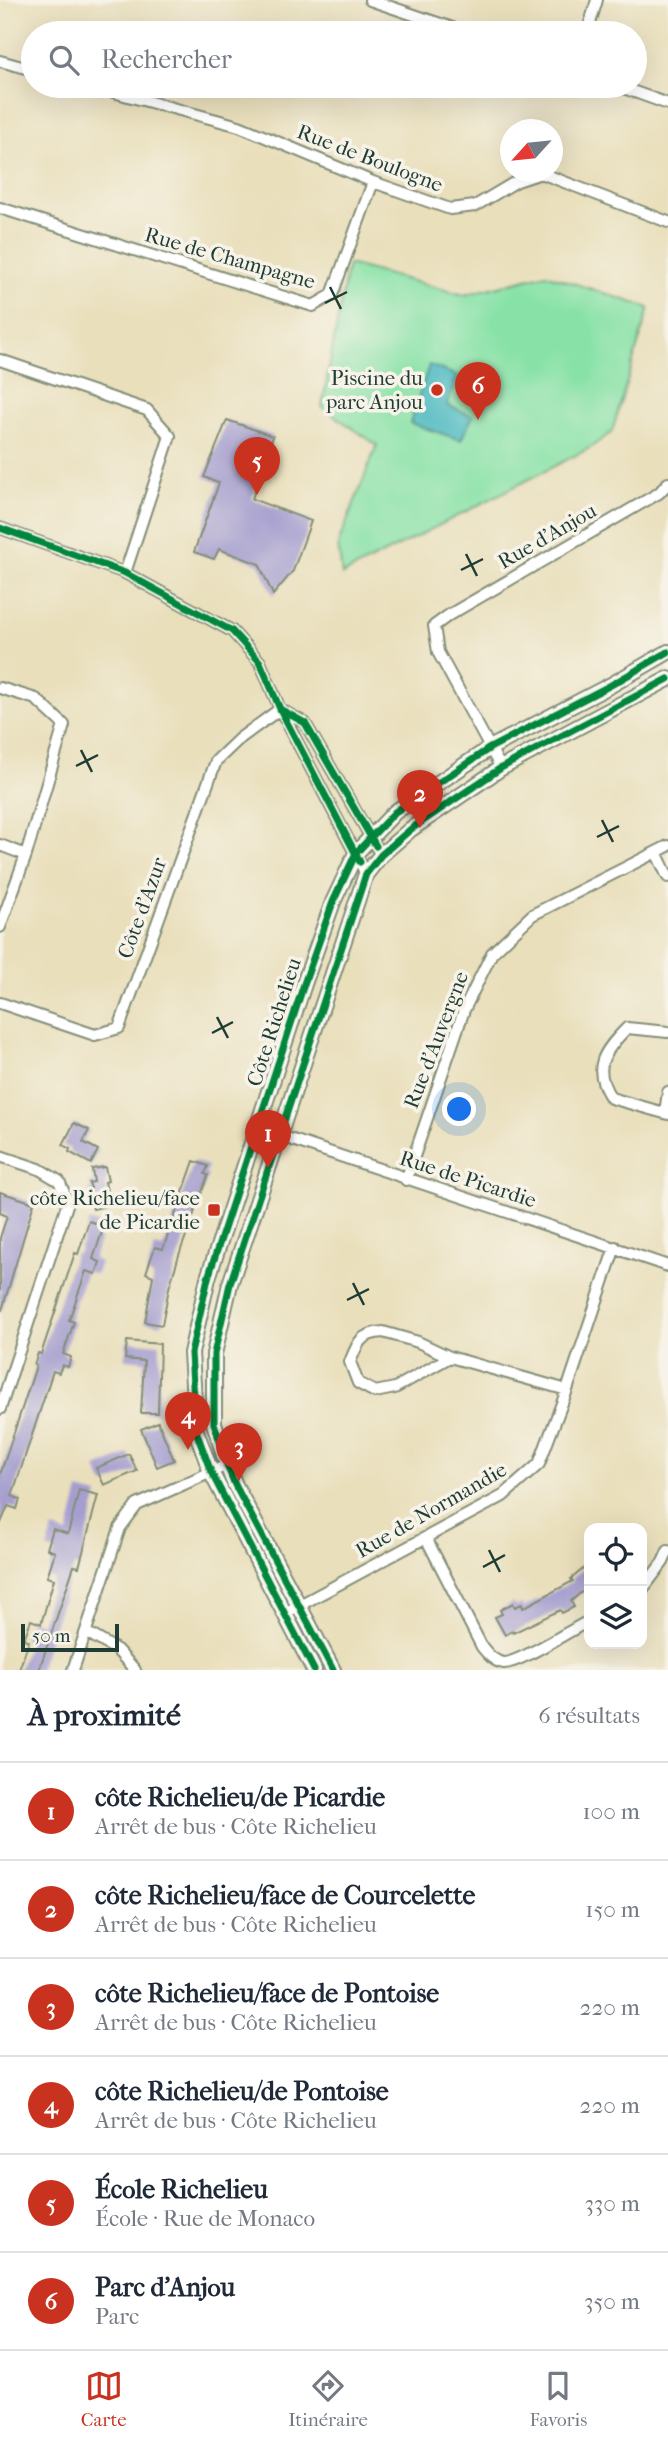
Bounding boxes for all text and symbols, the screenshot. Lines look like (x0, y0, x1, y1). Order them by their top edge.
search box (21, 21, 647, 98)
icon: search (45, 41, 83, 79)
text: Rechercher (101, 44, 232, 75)
street label: Rue de Boulogne (294, 119, 446, 197)
north arrow (500, 119, 563, 182)
street label: Rue de Champagne (142, 222, 318, 294)
pin: 6 (455, 362, 501, 420)
place label: Piscine du parc Anjou (325, 366, 423, 414)
marker: Piscine du parc Anjou (429, 382, 445, 398)
pin: 5 (234, 437, 280, 495)
street label: Rue d'Anjou (493, 498, 601, 574)
pin: 2 (397, 770, 443, 828)
street label: Côte d'Azur (113, 854, 171, 962)
street label: Côte Richelieu (242, 955, 306, 1089)
street label: Rue d'Auvergne (399, 968, 473, 1112)
your location (442, 1092, 476, 1126)
pin: 1 (245, 1110, 291, 1168)
street label: Rue de Picardie (397, 1146, 539, 1212)
place label: côte Richelieu/face de Picardie (30, 1186, 200, 1234)
marker: côte Richelieu/face de Picardie (206, 1202, 222, 1218)
pin: 4 (165, 1392, 211, 1450)
pin: 3 (216, 1423, 262, 1481)
street label: Rue de Normandie (351, 1457, 511, 1563)
map controls (584, 1523, 647, 1649)
button: locate (584, 1523, 647, 1586)
button: layers (584, 1586, 647, 1649)
scale bar (21, 1621, 119, 1653)
text: 50 m (32, 1625, 71, 1647)
text: À proximité (28, 1698, 181, 1733)
text: 6 résultats (538, 1702, 640, 1729)
text: côte Richelieu/de Picardie (95, 1782, 385, 1813)
text: 1 (47, 1798, 55, 1825)
text: 100 m (582, 1798, 640, 1825)
text: Arrêt de bus · Côte Richelieu (95, 1813, 377, 1840)
text: côte Richelieu/face de Courcelette (95, 1880, 475, 1911)
text: 2 (45, 1896, 57, 1923)
text: 150 m (585, 1896, 640, 1923)
text: Arrêt de bus · Côte Richelieu (95, 1911, 377, 1938)
text: côte Richelieu/face de Pontoise (95, 1978, 439, 2009)
text: 3 (46, 1994, 56, 2021)
text: 220 m (580, 1994, 640, 2021)
text: Arrêt de bus · Côte Richelieu (95, 2009, 377, 2036)
text: côte Richelieu/de Pontoise (95, 2076, 389, 2107)
text: 4 (44, 2092, 58, 2119)
text: 220 m (580, 2092, 640, 2119)
text: Arrêt de bus · Côte Richelieu (95, 2107, 377, 2134)
text: École Richelieu (95, 2174, 268, 2205)
text: 5 (46, 2190, 56, 2217)
text: 330 m (584, 2190, 640, 2217)
text: École · Rue de Monaco (95, 2205, 315, 2232)
text: Parc d'Anjou (95, 2272, 235, 2303)
text: 6 (45, 2288, 57, 2315)
text: 350 m (584, 2288, 640, 2315)
text: Parc (95, 2303, 139, 2330)
tab: Carte (81, 2367, 127, 2431)
tab: Itinéraire (288, 2367, 368, 2431)
tab: Favoris (529, 2367, 587, 2431)

